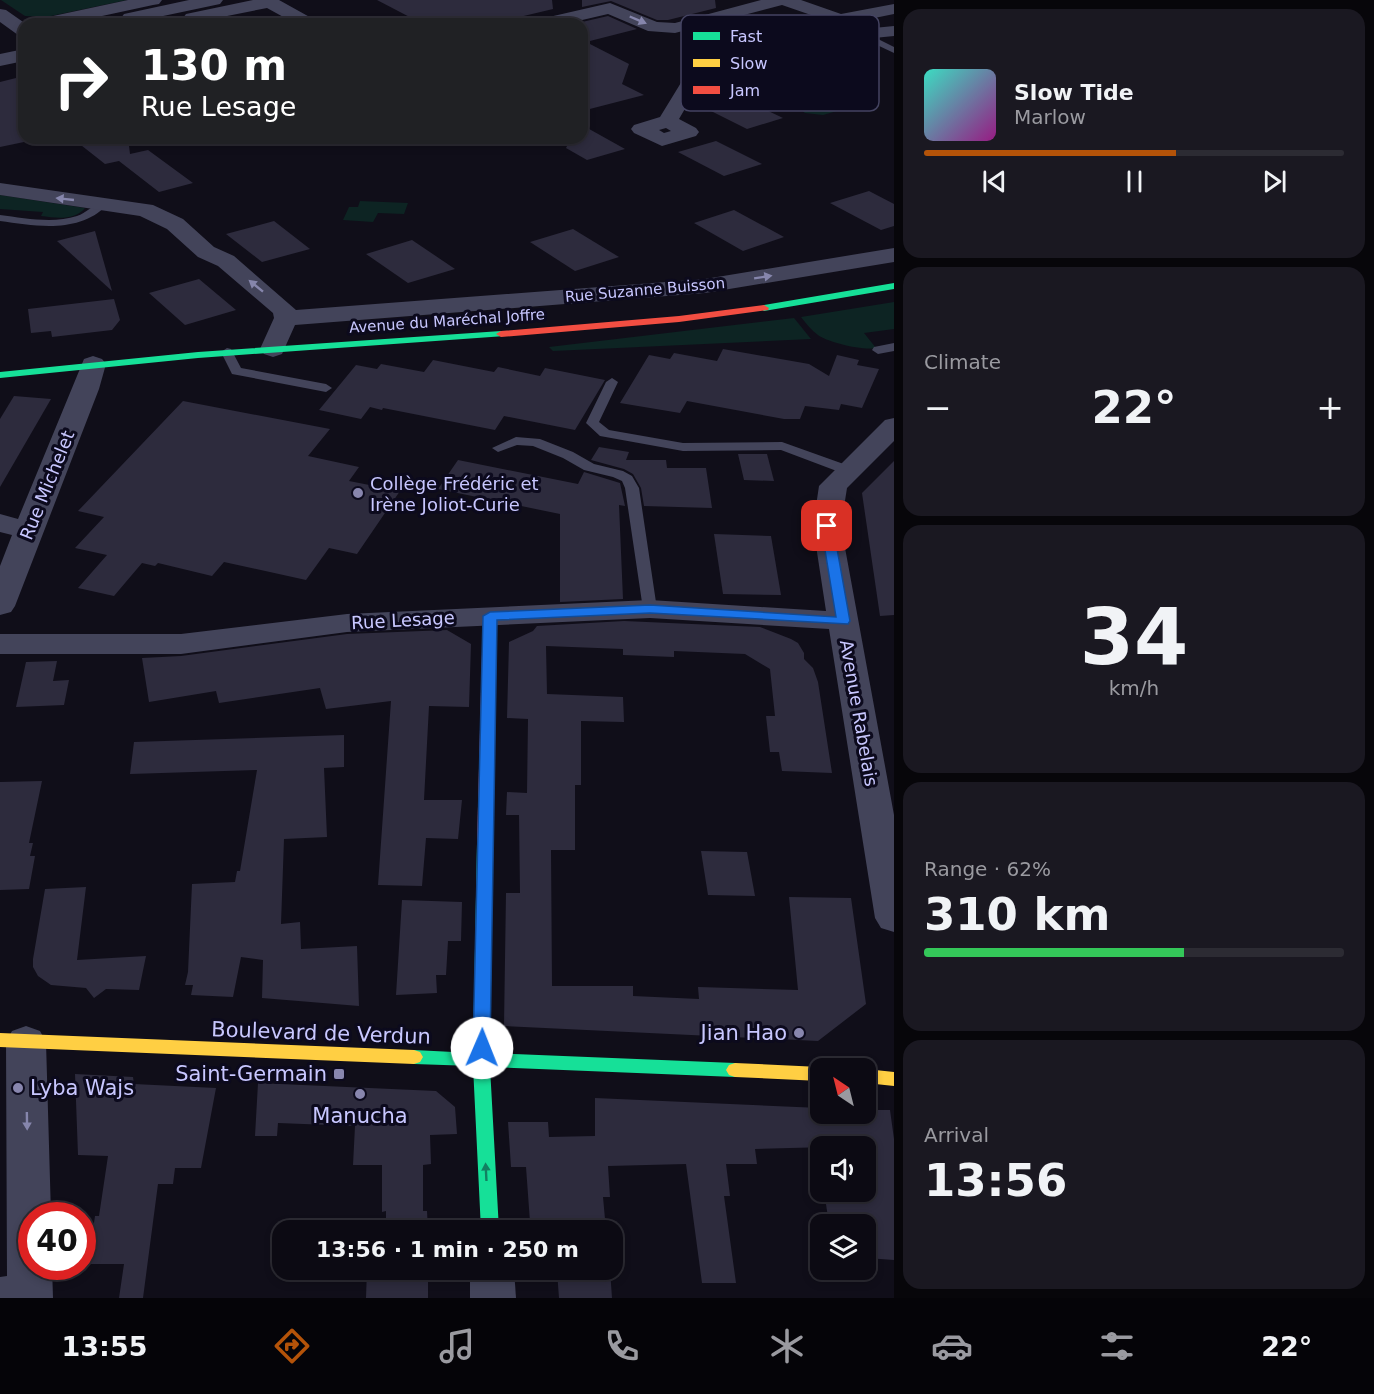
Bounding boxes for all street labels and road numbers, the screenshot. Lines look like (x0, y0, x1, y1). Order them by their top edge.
street label: Rue Suzanne Buisson (564, 274, 726, 306)
street label: Avenue du Maréchal Joffre (348, 305, 546, 337)
street label: Rue Michelet (16, 427, 78, 543)
street label: Rue Lesage (351, 607, 455, 633)
street label: Avenue Rabelais (836, 638, 882, 788)
street label: Boulevard de Verdun (211, 1017, 431, 1049)

